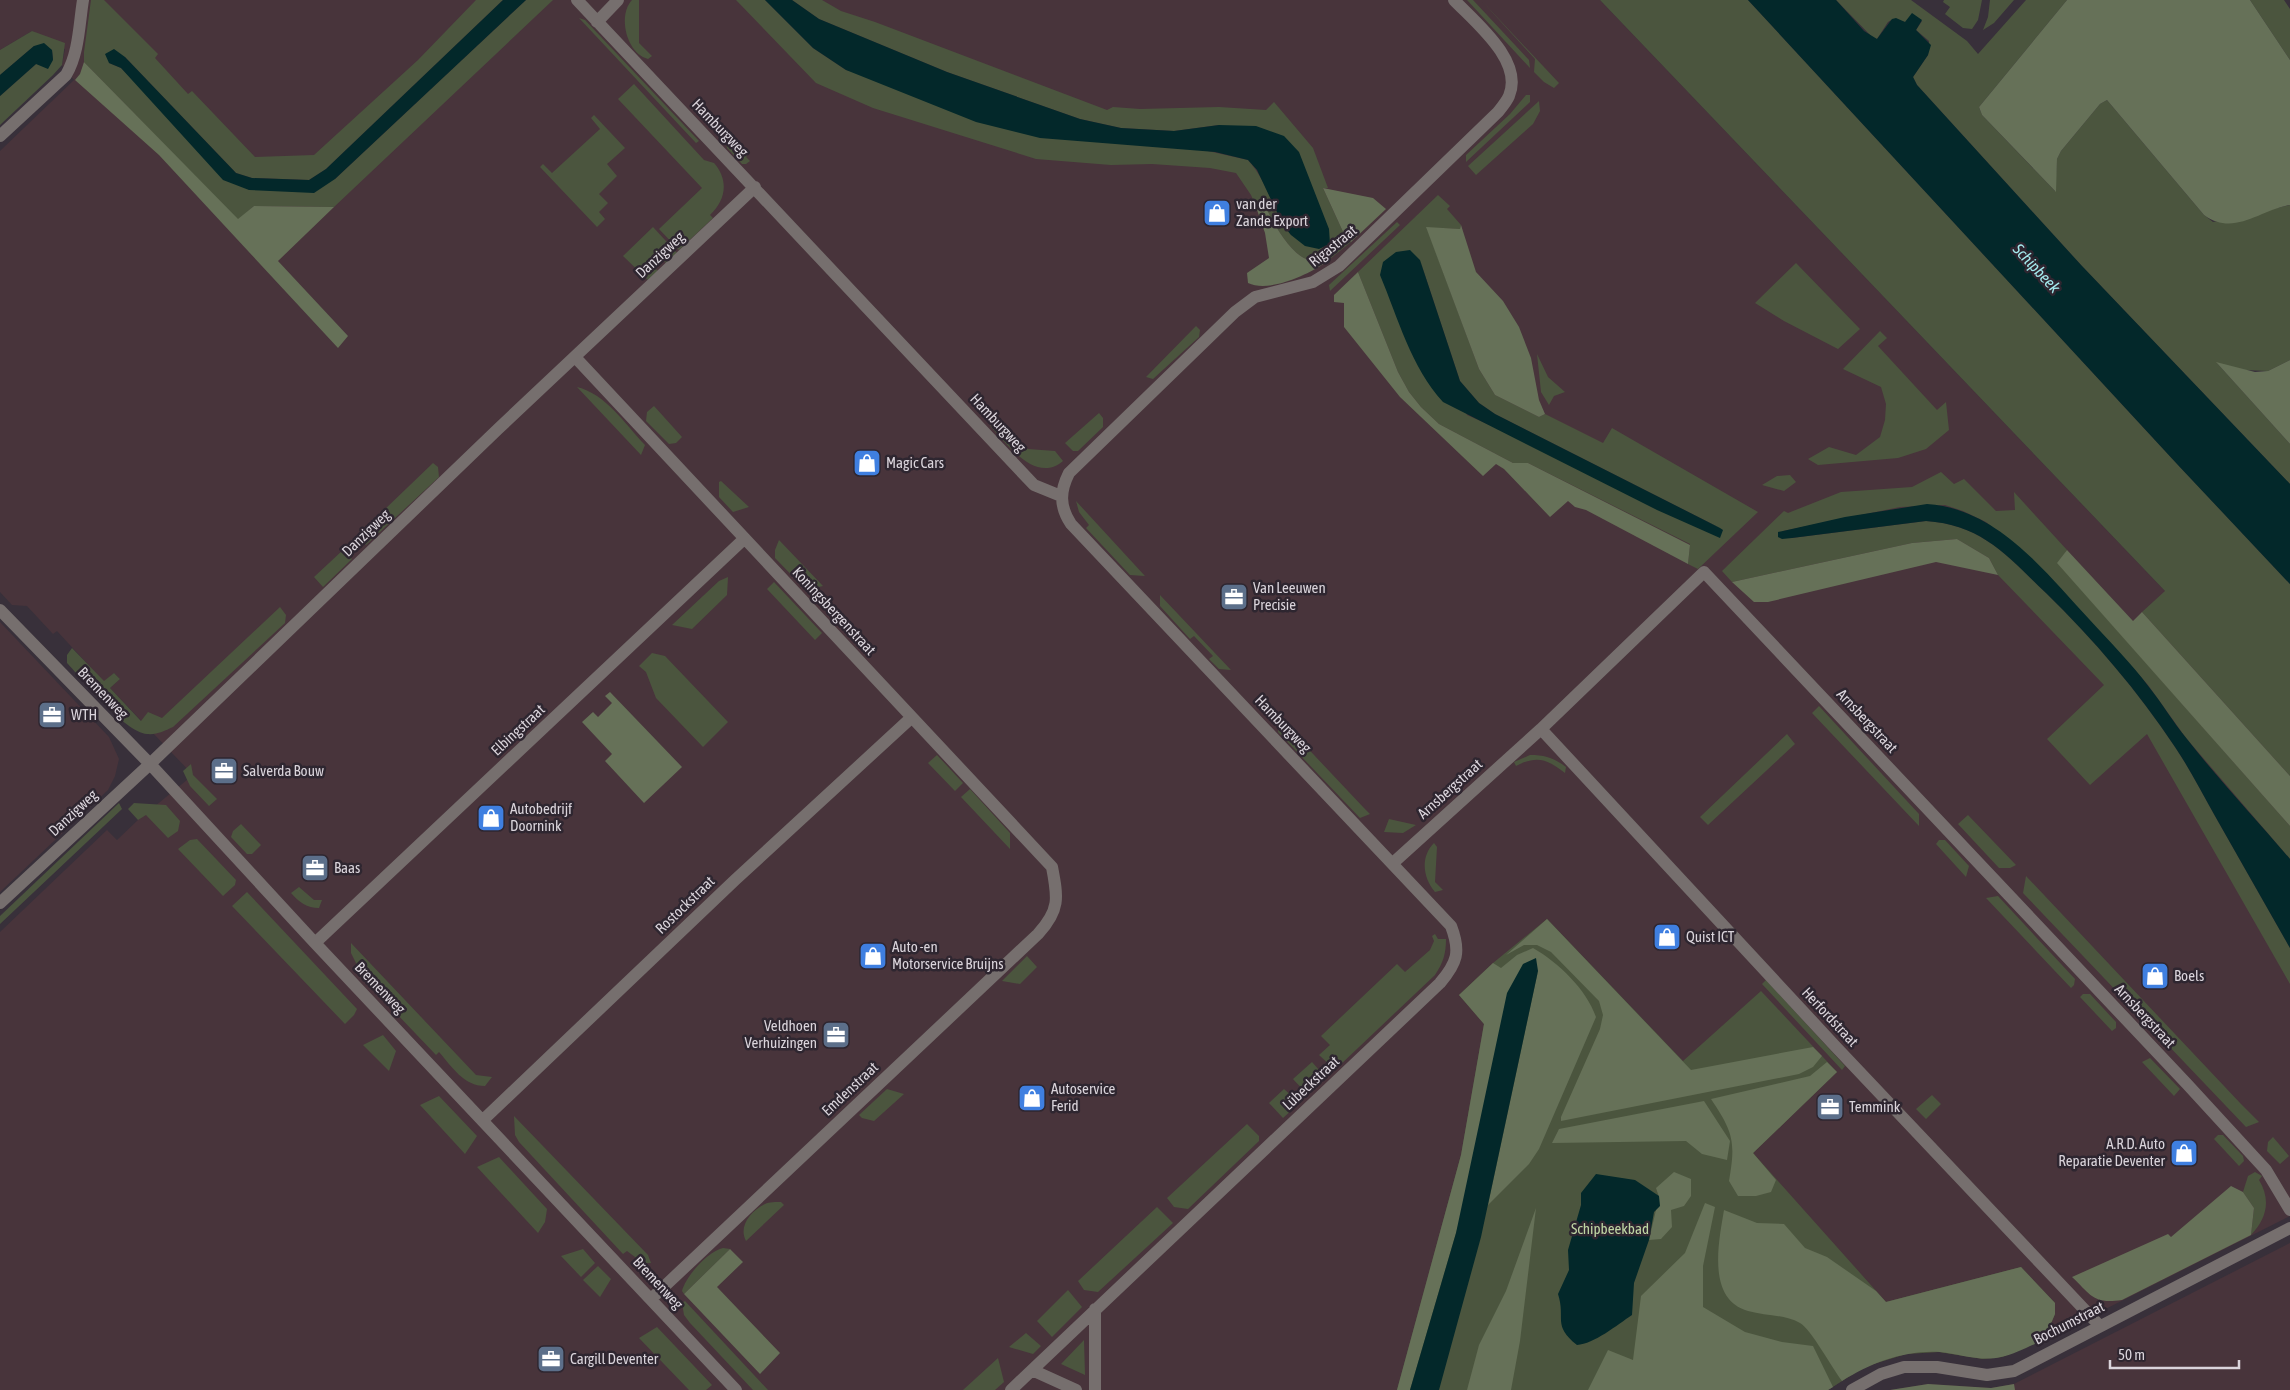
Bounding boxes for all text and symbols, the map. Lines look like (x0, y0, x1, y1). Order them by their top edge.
street label: Hamburgweg (689, 95, 752, 160)
place label: van der Zande Export (1236, 195, 1308, 229)
shop icon: van der Zande Export (1202, 198, 1232, 228)
street label: Rigastraat (1306, 221, 1360, 270)
street label: Danzigweg (632, 228, 688, 281)
water label: Schipbeek (2008, 239, 2065, 298)
street label: Hamburgweg (967, 390, 1030, 456)
shop icon: Magic Cars (852, 448, 882, 478)
place label: Magic Cars (886, 454, 944, 471)
street label: Danzigweg (338, 505, 394, 560)
street label: Koningsbergenstraat (789, 563, 879, 658)
place label: Van Leeuwen Precisie (1253, 579, 1326, 613)
office icon: Van Leeuwen Precisie (1219, 582, 1249, 612)
street label: Bremenweg (75, 663, 133, 722)
street label: Arnsbergstraat (1834, 685, 1901, 756)
street label: Hamburgweg (1252, 691, 1315, 756)
office icon: WTH (37, 700, 67, 730)
street label: Elbingstraat (487, 701, 548, 759)
place label: WTH (71, 706, 97, 723)
street label: Arnsbergstraat (1414, 755, 1485, 822)
office icon: Salverda Bouw (209, 756, 239, 786)
place label: Salverda Bouw (243, 762, 324, 779)
street label: Danzigweg (45, 786, 101, 839)
place label: Autobedrijf Doornink (510, 800, 572, 834)
shop icon: Autobedrijf Doornink (476, 803, 506, 833)
office icon: Baas (300, 853, 330, 883)
place label: Baas (334, 859, 360, 876)
street label: Rostockstraat (652, 872, 718, 937)
shop icon: Quist ICT (1652, 922, 1682, 952)
place label: Quist ICT (1686, 928, 1735, 945)
place label: Auto -en Motorservice Bruijns (892, 938, 1004, 972)
shop icon: Auto -en Motorservice Bruijns (858, 941, 888, 971)
street label: Bremenweg (352, 958, 410, 1017)
shop icon: Boels (2140, 961, 2170, 991)
place label: Boels (2174, 967, 2204, 984)
street label: Arnsbergstraat (2112, 980, 2179, 1051)
street label: Herfordstraat (1799, 984, 1862, 1050)
place label: Veldhoen Verhuizingen (745, 1017, 817, 1051)
office icon: Veldhoen Verhuizingen (821, 1020, 851, 1050)
street label: Lübeckstraat (1279, 1052, 1342, 1113)
street label: Emdenstraat (818, 1058, 881, 1119)
place label: Autoservice Ferid (1051, 1080, 1116, 1114)
shop icon: Autoservice Ferid (1017, 1083, 1047, 1113)
office icon: Temmink (1815, 1092, 1845, 1122)
place label: Temmink (1849, 1098, 1901, 1115)
place label: A.R.D. Auto Reparatie Deventer (2058, 1135, 2166, 1169)
shop icon: A.R.D. Auto Reparatie Deventer (2169, 1138, 2199, 1168)
park label: Schipbeekbad (1571, 1220, 1649, 1237)
street label: Bremenweg (630, 1253, 687, 1313)
street label: Bochumstraat (2031, 1297, 2107, 1348)
scale bar (2110, 1338, 2239, 1370)
office icon: Cargill Deventer (536, 1344, 566, 1374)
text: 50 m (2118, 1346, 2145, 1363)
place label: Cargill Deventer (570, 1350, 659, 1367)

